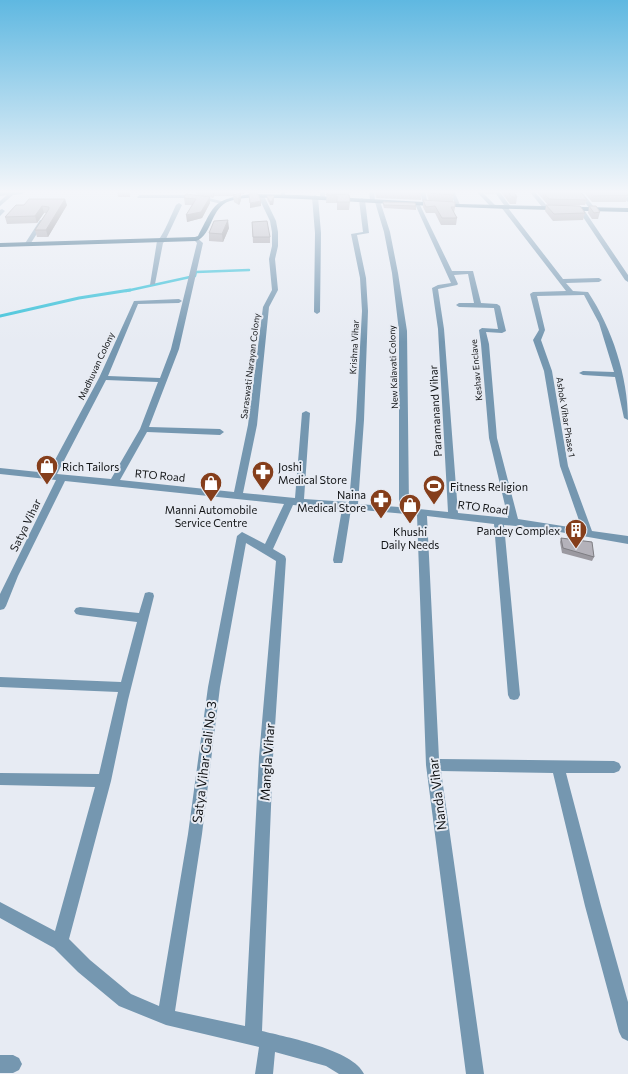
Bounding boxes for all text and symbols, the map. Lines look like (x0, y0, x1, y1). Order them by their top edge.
street label: Saraswati Narayan Colony (238, 312, 262, 419)
street label: Krishna Vihar (347, 319, 361, 375)
street label: New Kalavati Colony (386, 325, 400, 409)
street label: Madhuvan Colony (75, 330, 117, 402)
street label: Keshav Enclave (468, 339, 484, 401)
street label: Paramanand Vihar (426, 364, 444, 457)
street label: Ashok Vihar Phase 1 (554, 376, 578, 458)
shop icon: Rich Tailors (34, 453, 60, 486)
pharmacy icon: Joshi Medical Store (250, 459, 276, 492)
place label: Rich Tailors (62, 460, 119, 473)
place label: Joshi Medical Store (278, 460, 347, 486)
street label: RTO Road (134, 466, 186, 484)
shop icon: Manni Automobile Service Centre (198, 470, 224, 503)
sports icon: Fitness Religion (421, 473, 447, 506)
place label: Fitness Religion (450, 480, 528, 493)
pharmacy icon: Naina Medical Store (368, 487, 394, 520)
place label: Naina Medical Store (297, 488, 366, 514)
shop icon: Khushi Daily Needs (397, 492, 423, 525)
street label: Satya Vihar (7, 496, 44, 553)
street label: RTO Road (457, 497, 509, 517)
place label: Manni Automobile Service Centre (165, 503, 257, 529)
building icon: Pandey Complex (563, 517, 589, 550)
place label: Pandey Complex (477, 524, 560, 537)
place label: Khushi Daily Needs (381, 525, 439, 551)
street label: Satya Vihar Gali No 3 (189, 700, 219, 824)
street label: Mangla Vihar (256, 723, 278, 801)
street label: Nanda Vihar (425, 757, 449, 831)

